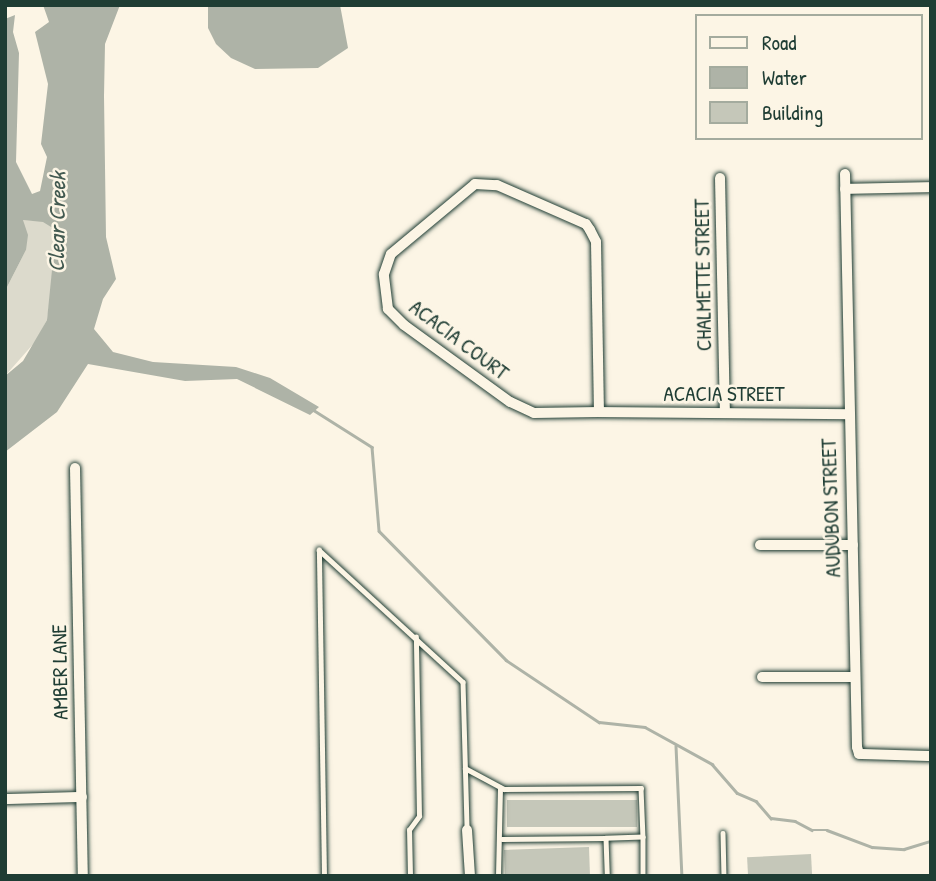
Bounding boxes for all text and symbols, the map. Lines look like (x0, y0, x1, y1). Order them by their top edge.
legend (694, 14, 922, 140)
text: Road (762, 28, 796, 57)
text: Water (762, 63, 807, 92)
text: Building (762, 98, 823, 127)
water label: Clear Creek (42, 172, 72, 272)
street label: CHALMETTE STREET (689, 199, 717, 351)
street label: ACACIA COURT (404, 295, 514, 385)
street label: ACACIA STREET (664, 381, 784, 407)
street label: AUDUBON STREET (816, 438, 846, 578)
street label: AMBER LANE (47, 624, 73, 720)

